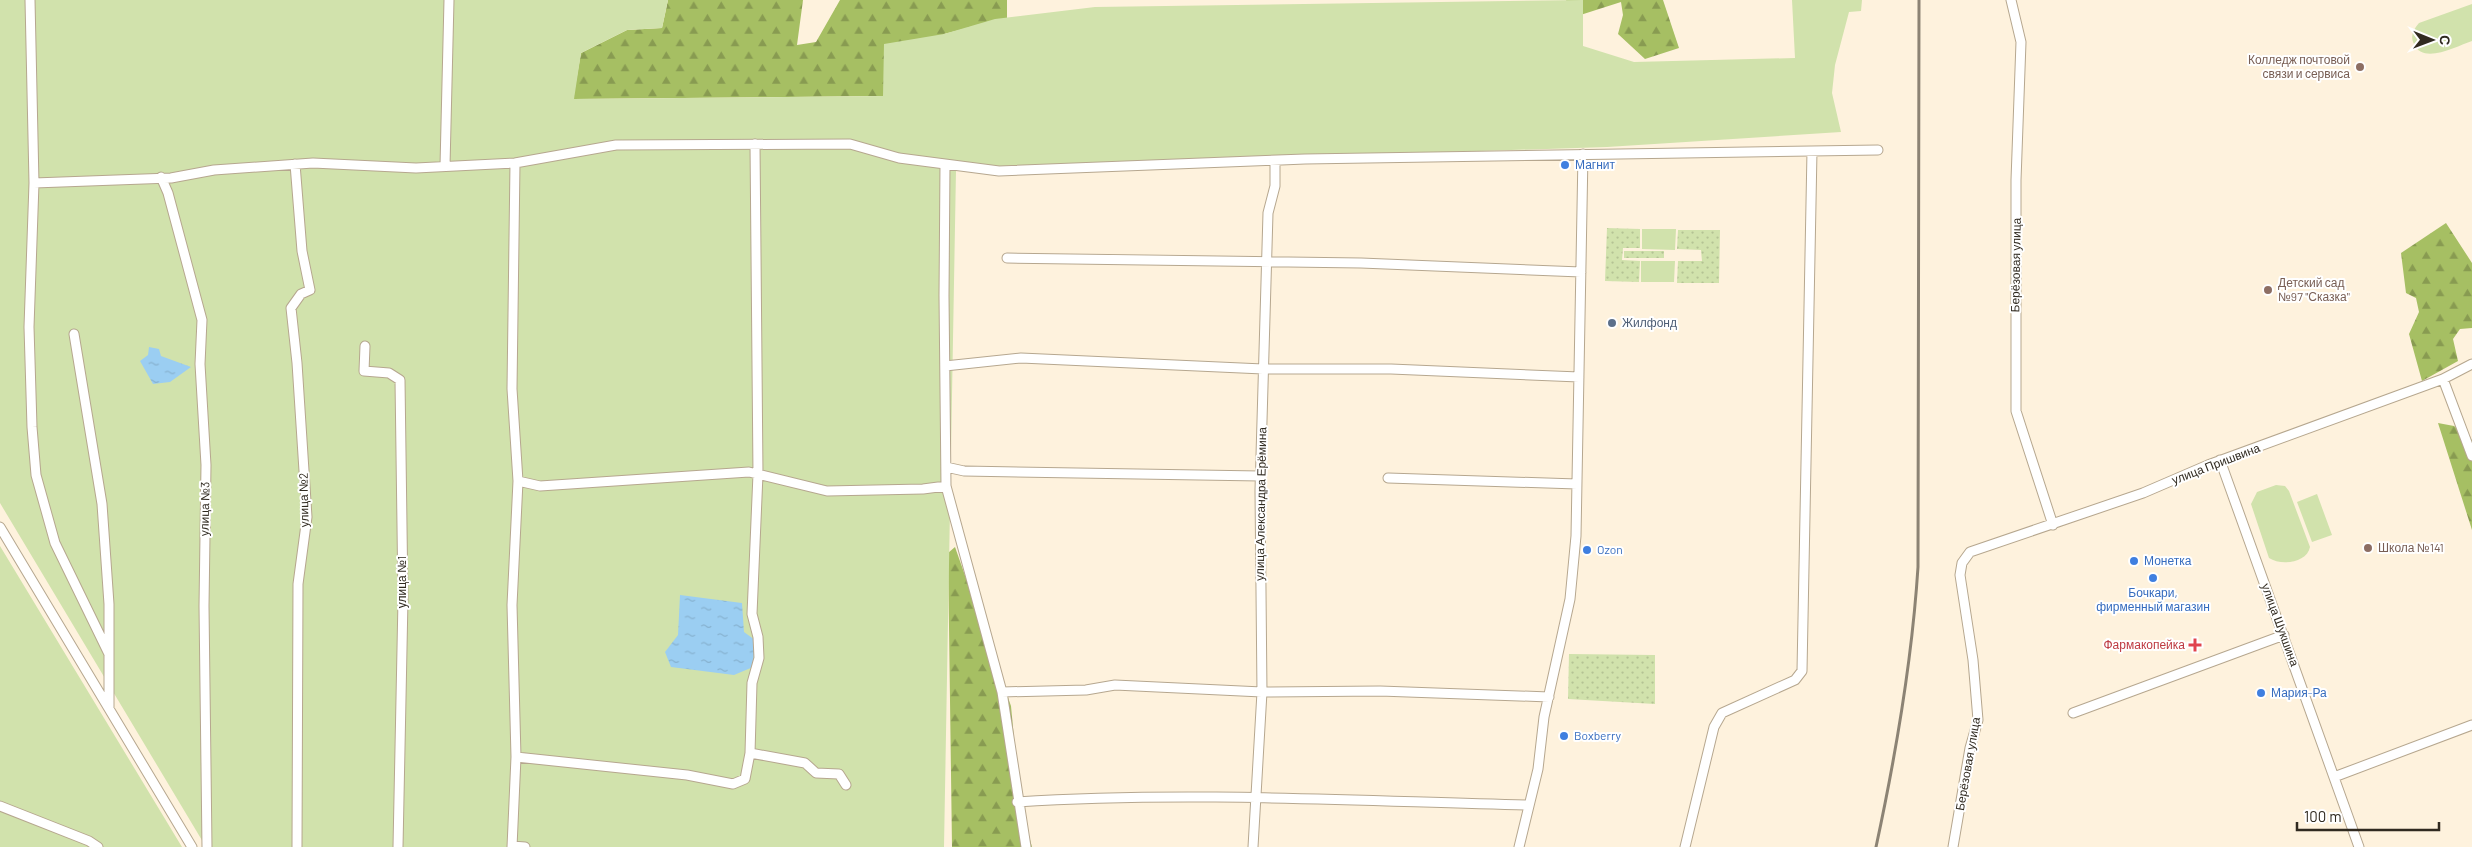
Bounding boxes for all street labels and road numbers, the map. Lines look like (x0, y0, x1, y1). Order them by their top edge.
street label: Берёзовая улица (2007, 217, 2024, 312)
street label: улица Александра Ерёмина (1252, 426, 1269, 581)
street label: улица Пришвина (2170, 440, 2262, 487)
street label: улица №2 (296, 473, 311, 527)
street label: улица №3 (197, 482, 212, 536)
street label: улица №1 (394, 556, 409, 608)
street label: улица Шукшина (2258, 581, 2303, 669)
street label: Берёзовая улица (1952, 716, 1983, 812)

